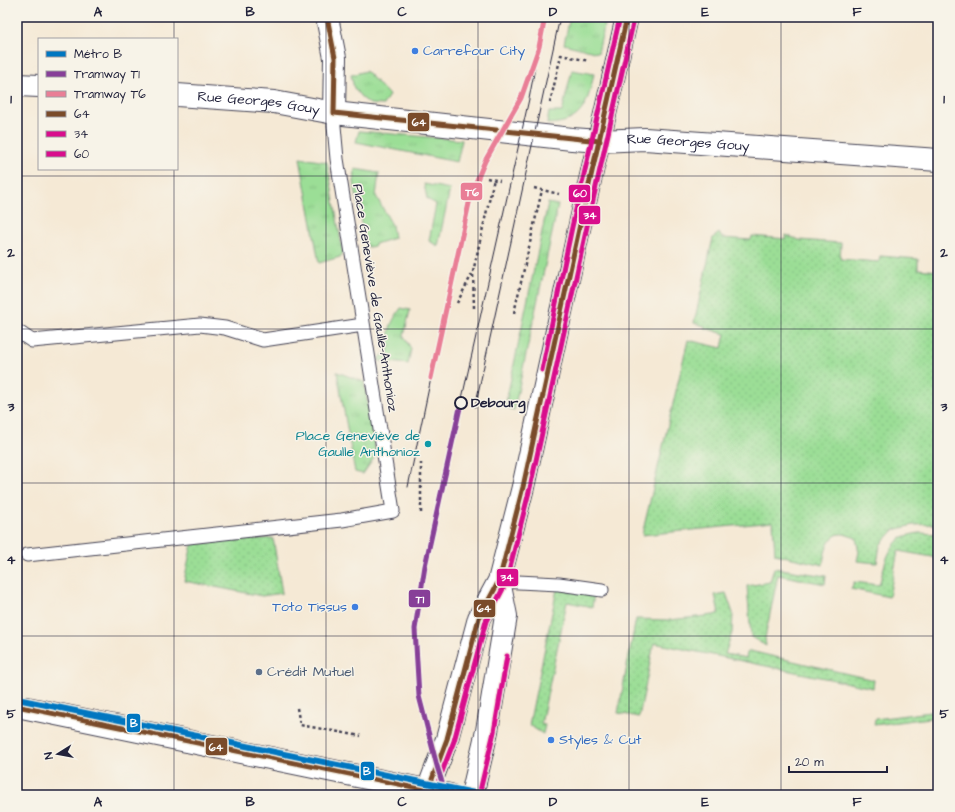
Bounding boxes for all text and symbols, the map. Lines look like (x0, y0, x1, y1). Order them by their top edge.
text: A (94, 3, 103, 21)
text: B (245, 3, 255, 21)
text: C (397, 3, 407, 21)
text: D (549, 3, 558, 21)
text: E (701, 3, 709, 21)
text: F (852, 3, 862, 21)
legend (38, 38, 178, 170)
place label: Carrefour City (423, 41, 525, 61)
text: Métro B (74, 46, 122, 63)
marker: Carrefour City (410, 46, 420, 56)
text: Tramway T1 (74, 66, 140, 84)
text: Tramway T6 (74, 86, 146, 104)
street label: Rue Georges Gouy (197, 87, 322, 120)
text: 1 (10, 90, 12, 108)
text: 1 (943, 90, 945, 108)
text: 64 (74, 106, 90, 123)
line badge: 64 (407, 112, 430, 132)
text: 64 (412, 115, 427, 130)
text: 34 (74, 126, 88, 143)
street label: Rue Georges Gouy (626, 129, 750, 156)
text: 60 (74, 146, 90, 163)
line badge: T6 (460, 182, 483, 201)
street label: Place Geneviève de Gaulle-Anthonioz (347, 183, 403, 413)
line badge: 60 (568, 184, 591, 203)
text: T6 (464, 185, 479, 200)
text: 60 (573, 186, 587, 201)
line badge: 34 (578, 205, 601, 225)
text: 34 (582, 208, 597, 223)
text: 2 (6, 244, 15, 262)
text: 2 (939, 244, 948, 262)
place label: Debourg (471, 393, 526, 414)
marker: Debourg (454, 396, 468, 410)
text: 3 (7, 398, 15, 416)
text: 3 (940, 398, 948, 416)
place label: Place Geneviève de Gaulle Anthonioz (296, 426, 420, 462)
marker: Place Geneviève de Gaulle Anthonioz (423, 439, 433, 449)
text: 4 (7, 551, 16, 569)
text: 4 (940, 551, 949, 569)
line badge: 34 (496, 568, 519, 587)
text: 34 (499, 570, 514, 585)
line badge: T1 (408, 589, 431, 608)
text: T1 (415, 592, 425, 607)
place label: Toto Tissus (272, 597, 347, 617)
line badge: 64 (473, 599, 496, 618)
text: 64 (477, 601, 492, 616)
marker: Toto Tissus (350, 602, 360, 612)
place label: Crédit Mutuel (267, 662, 354, 682)
marker: Crédit Mutuel (254, 667, 264, 677)
text: 5 (6, 705, 16, 723)
text: 5 (939, 705, 949, 723)
line badge: B (126, 713, 141, 733)
text: B (130, 716, 138, 731)
place label: Styles & Cut (559, 730, 642, 750)
north arrow (38, 734, 78, 774)
marker: Styles & Cut (546, 735, 556, 745)
line badge: 64 (205, 737, 228, 756)
text: 64 (209, 740, 224, 755)
scale bar (789, 748, 887, 774)
text: N (41, 751, 57, 761)
text: 20 m (795, 754, 824, 771)
line badge: B (360, 761, 375, 781)
text: B (363, 764, 371, 779)
text: A (94, 793, 103, 811)
text: B (245, 793, 255, 811)
text: C (397, 793, 407, 811)
text: D (549, 793, 558, 811)
text: E (701, 793, 709, 811)
text: F (852, 793, 862, 811)

